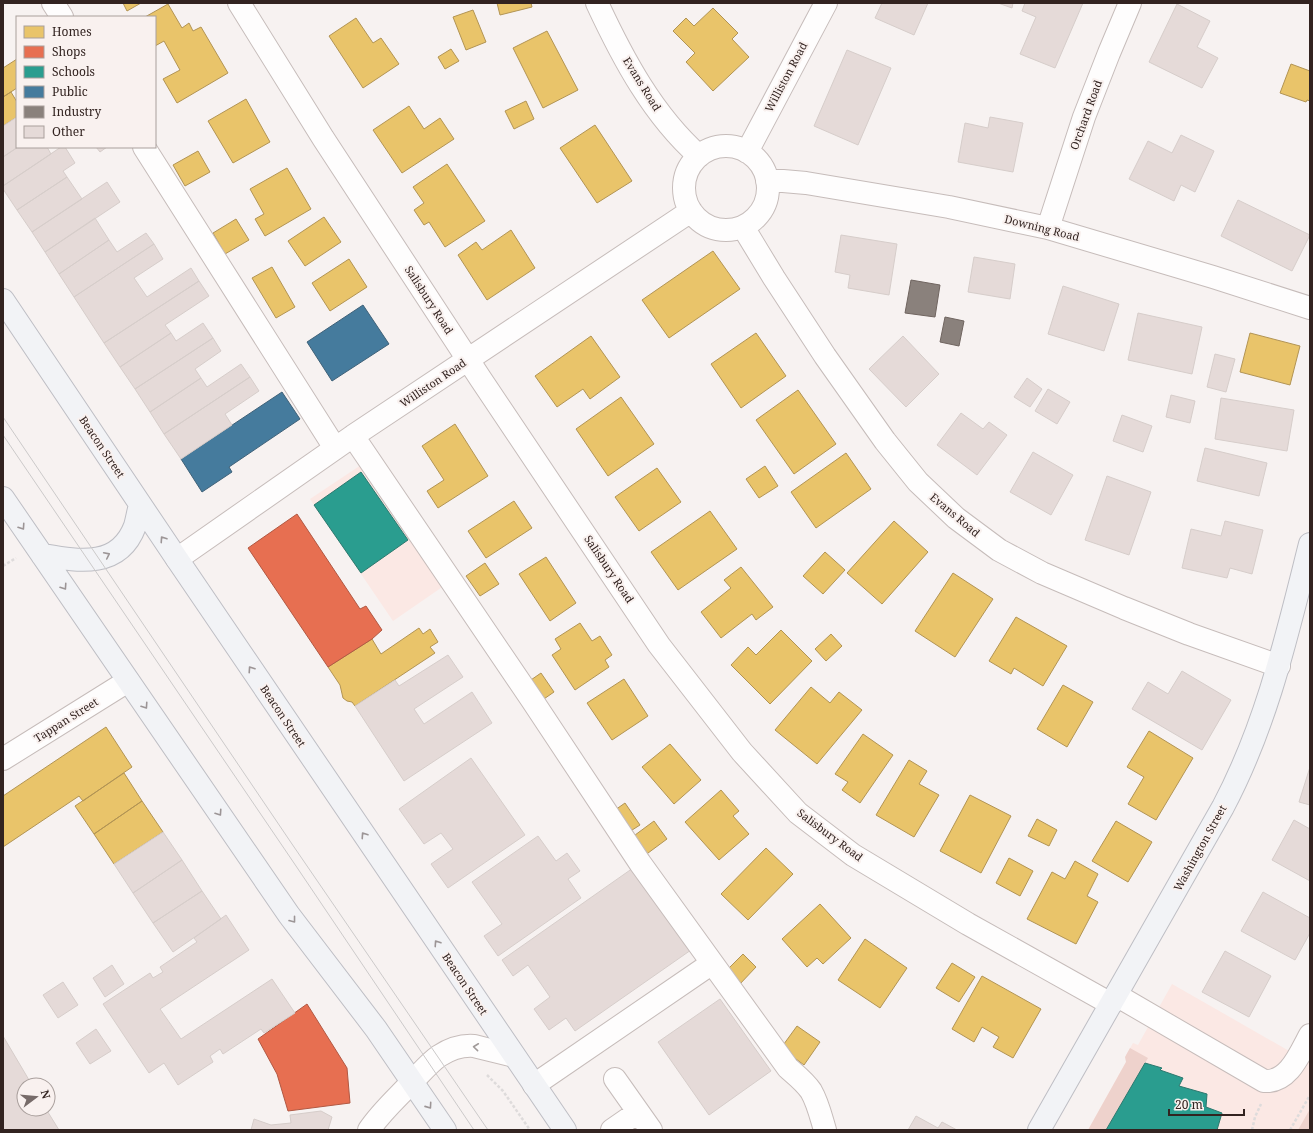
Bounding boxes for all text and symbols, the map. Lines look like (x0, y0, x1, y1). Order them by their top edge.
legend (16, 16, 156, 148)
text: Homes (52, 23, 92, 40)
street label: Williston Road (761, 39, 810, 114)
text: Shops (52, 43, 86, 60)
street label: Evans Road (620, 54, 665, 114)
text: Schools (52, 63, 95, 80)
street label: Orchard Road (1066, 78, 1105, 152)
text: Public (52, 83, 88, 100)
text: Industry (52, 103, 101, 120)
text: Other (52, 123, 85, 140)
street label: Downing Road (1003, 211, 1081, 244)
street label: Salisbury Road (402, 263, 457, 337)
street label: Williston Road (397, 355, 469, 410)
street label: Beacon Street (76, 413, 129, 481)
street label: Evans Road (927, 489, 984, 540)
one-way arrow (17, 522, 24, 529)
street label: Salisbury Road (581, 532, 638, 606)
one-way arrow (160, 536, 168, 543)
one-way arrow (103, 552, 111, 560)
one-way arrow (59, 583, 66, 590)
one-way arrow (249, 667, 256, 674)
street label: Beacon Street (257, 682, 310, 750)
street label: Tappan Street (31, 694, 101, 745)
one-way arrow (141, 702, 148, 709)
street label: Washington Street (1170, 802, 1230, 893)
street label: Salisbury Road (794, 805, 866, 864)
one-way arrow (214, 809, 222, 816)
one-way arrow (361, 832, 369, 839)
one-way arrow (288, 916, 295, 923)
one-way arrow (435, 940, 442, 947)
street label: Beacon Street (439, 950, 492, 1018)
one-way arrow (473, 1043, 479, 1052)
north arrow (16, 1077, 56, 1117)
text: N (38, 1088, 55, 1101)
scale bar (1169, 1091, 1244, 1117)
text: 20 m (1175, 1096, 1203, 1113)
one-way arrow (424, 1102, 432, 1109)

